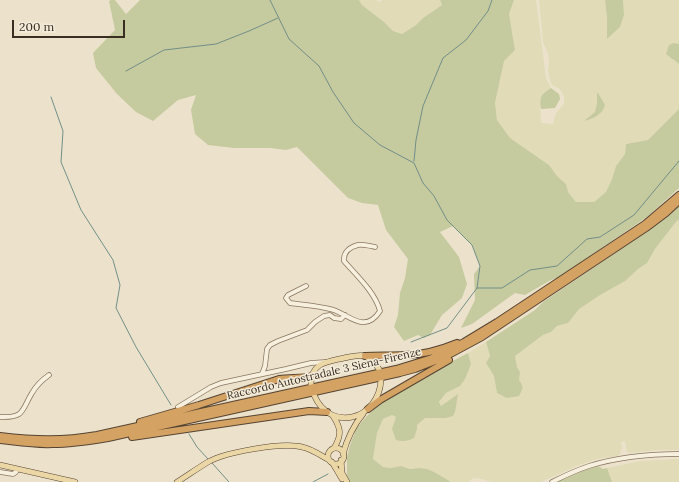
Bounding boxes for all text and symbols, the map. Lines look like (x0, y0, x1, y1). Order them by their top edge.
scale bar (14, 12, 127, 38)
text: 200 m (19, 19, 54, 34)
street label: Raccordo Autostradale 3 Siena-Firenze (226, 345, 422, 403)

